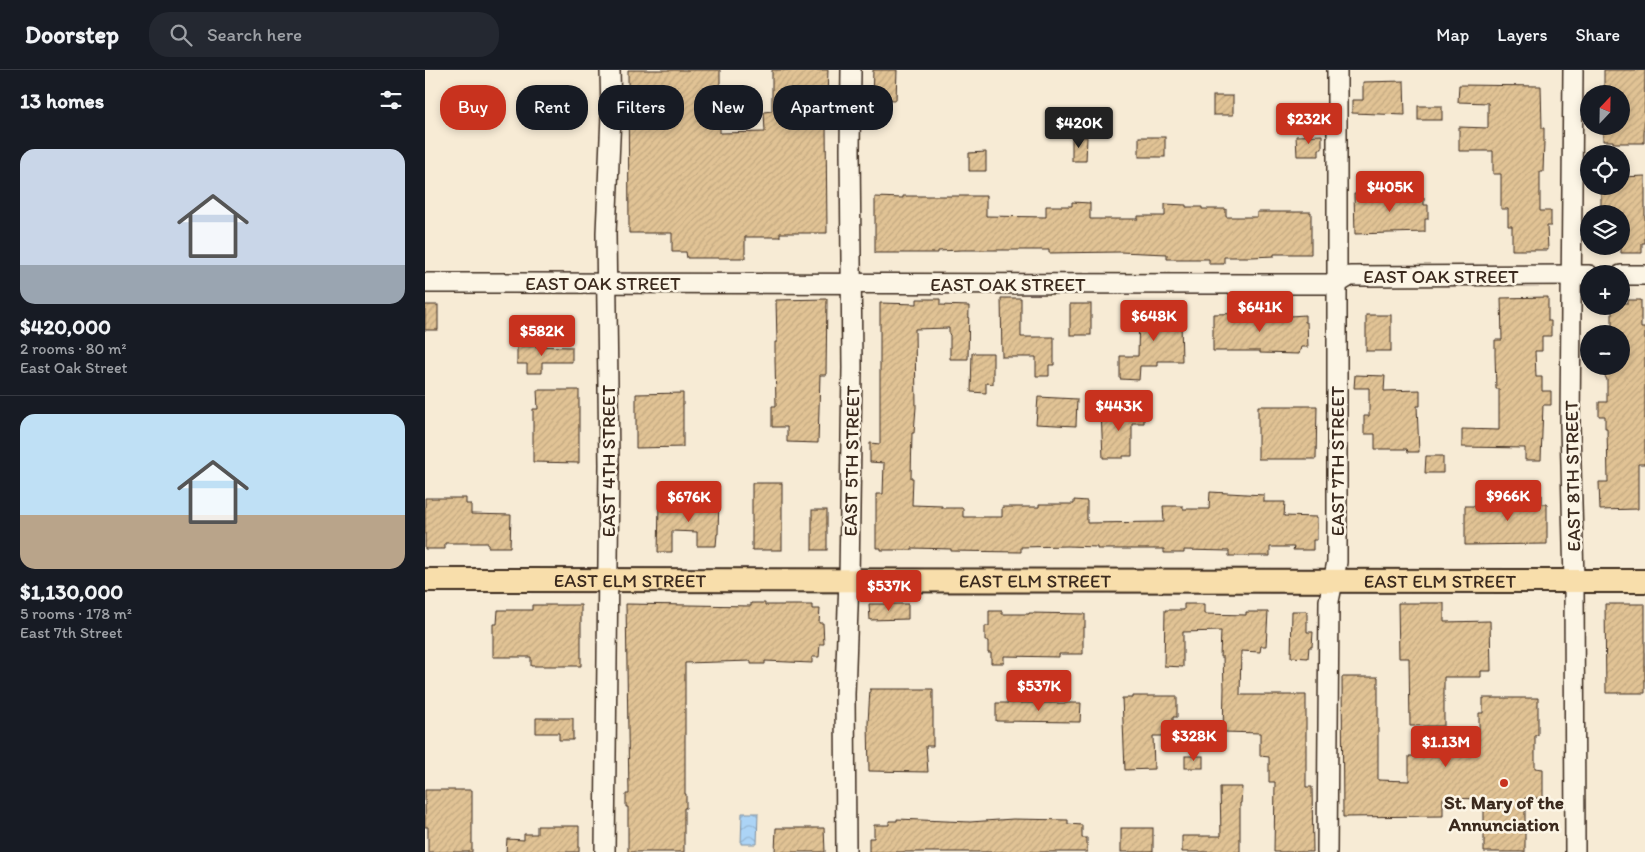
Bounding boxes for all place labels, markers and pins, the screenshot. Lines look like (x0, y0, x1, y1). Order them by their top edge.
pin: $232K (1274, 102, 1344, 145)
pin: $420K (1044, 106, 1114, 149)
pin: $405K (1355, 170, 1425, 213)
pin: $641K (1225, 290, 1295, 333)
pin: $648K (1119, 300, 1189, 342)
pin: $582K (507, 314, 577, 357)
pin: $443K (1084, 390, 1154, 432)
pin: $676K (654, 480, 724, 523)
pin: $966K (1473, 480, 1543, 522)
pin: $537K (854, 570, 924, 612)
pin: $537K (1004, 670, 1074, 712)
pin: $328K (1159, 720, 1229, 762)
pin: $1.13M (1405, 726, 1487, 768)
marker: St. Mary of the Annunciation (1498, 777, 1510, 789)
place label: St. Mary of the Annunciation (1444, 791, 1564, 836)

